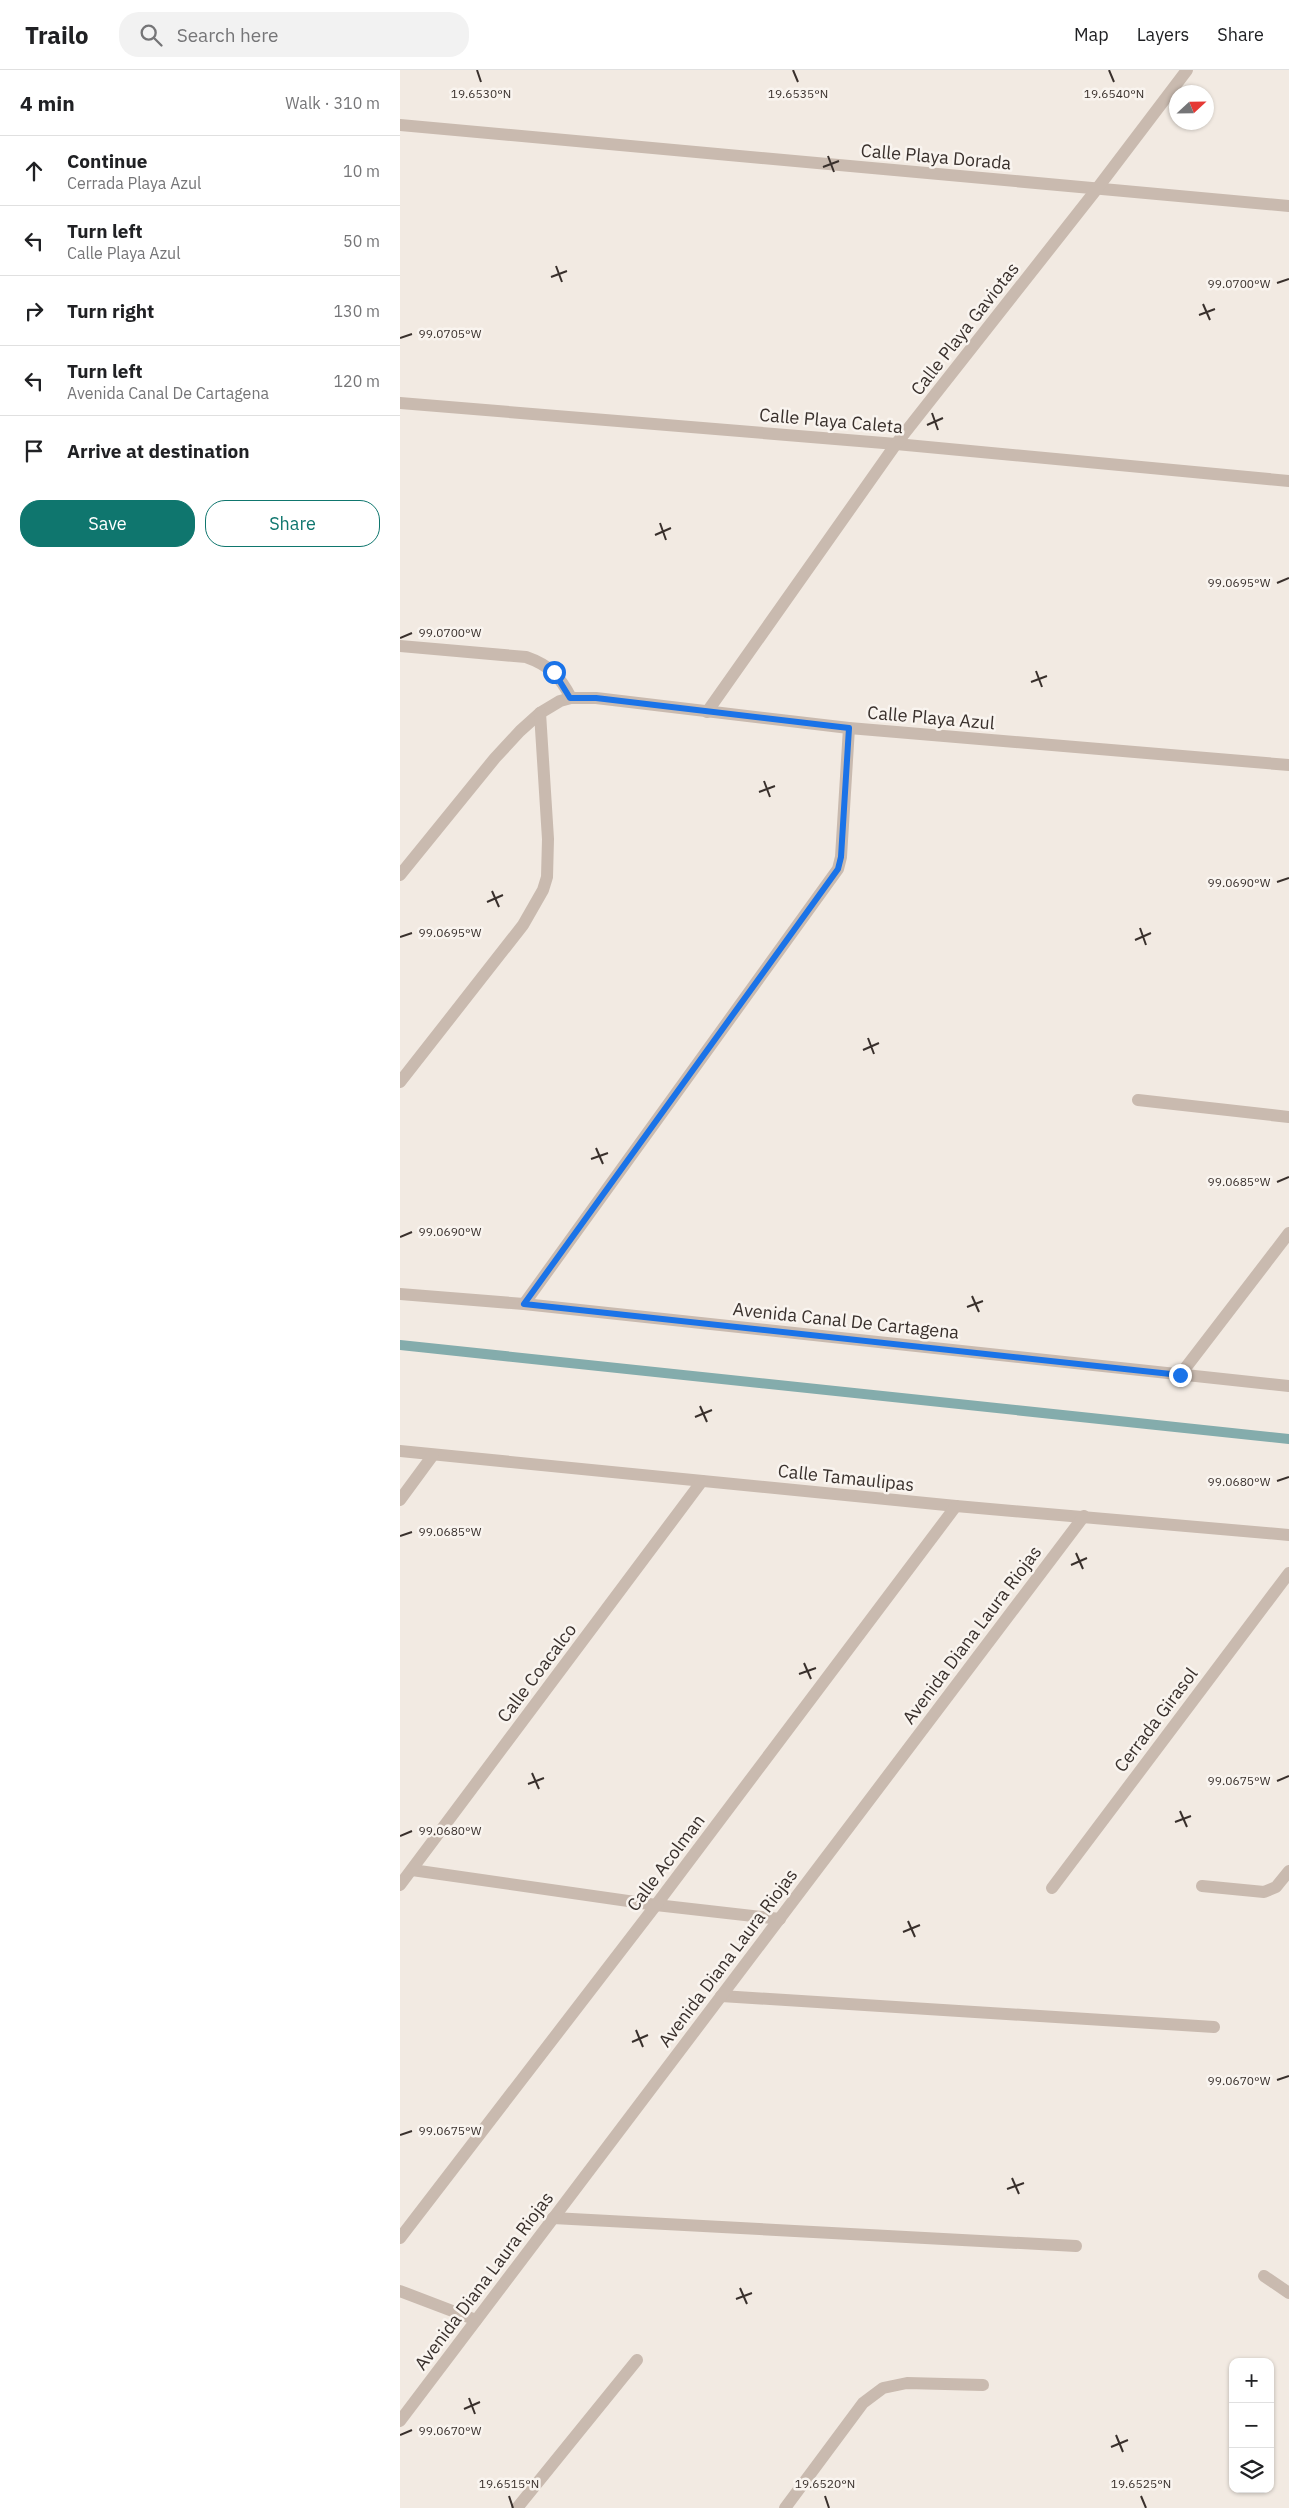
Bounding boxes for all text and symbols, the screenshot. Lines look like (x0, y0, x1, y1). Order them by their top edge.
search box (119, 12, 469, 57)
text: Trailo (25, 19, 89, 51)
icon: search (137, 21, 165, 49)
text: Search here (177, 23, 278, 47)
text: Map (1074, 23, 1109, 46)
text: Layers (1137, 23, 1189, 46)
text: Share (1217, 23, 1264, 46)
north arrow (1169, 85, 1214, 130)
text: 19.6530°N (451, 86, 511, 101)
text: 19.6535°N (768, 86, 828, 101)
text: 19.6540°N (1084, 86, 1144, 101)
text: 4 min (20, 89, 75, 117)
text: Walk · 310 m (285, 93, 380, 113)
street label: Calle Playa Dorada (860, 138, 1013, 175)
text: Continue (67, 149, 147, 173)
icon: ahead (20, 157, 48, 185)
text: 10 m (343, 161, 380, 181)
text: Cerrada Playa Azul (67, 173, 201, 193)
text: Turn left (67, 219, 143, 243)
icon: left (20, 227, 48, 255)
text: 50 m (343, 231, 380, 251)
text: Calle Playa Azul (67, 243, 181, 263)
street label: Calle Playa Gaviotas (905, 258, 1024, 400)
text: 99.0700°W (1208, 276, 1271, 291)
icon: right (20, 297, 48, 325)
text: Turn right (67, 299, 154, 323)
text: 130 m (333, 301, 380, 321)
text: 99.0705°W (419, 326, 482, 341)
text: Turn left (67, 359, 143, 383)
icon: left (20, 367, 48, 395)
text: 120 m (333, 371, 380, 391)
text: Avenida Canal De Cartagena (67, 383, 269, 403)
street label: Calle Playa Caleta (758, 403, 904, 438)
icon: arrive (20, 437, 48, 465)
text: Arrive at destination (67, 439, 250, 463)
button: Save (20, 500, 195, 547)
button: Share (205, 500, 380, 547)
text: 99.0695°W (1208, 575, 1271, 590)
text: 99.0700°W (419, 625, 482, 640)
route start (543, 661, 566, 684)
street label: Calle Playa Azul (866, 700, 996, 735)
text: 99.0690°W (1208, 875, 1271, 890)
text: 99.0695°W (419, 925, 482, 940)
text: 99.0685°W (1208, 1174, 1271, 1189)
text: 99.0690°W (419, 1224, 482, 1239)
street label: Avenida Canal De Cartagena (732, 1297, 961, 1344)
route end (1169, 1364, 1192, 1387)
street label: Calle Tamaulipas (777, 1459, 915, 1496)
text: 99.0680°W (1208, 1474, 1271, 1489)
text: 99.0685°W (419, 1524, 482, 1539)
street label: Avenida Diana Laura Riojas (897, 1541, 1046, 1728)
street label: Calle Coacalco (492, 1619, 581, 1727)
street label: Cerrada Girasol (1109, 1663, 1202, 1777)
text: 99.0675°W (1208, 1773, 1271, 1788)
street label: Calle Acolman (622, 1810, 710, 1916)
text: 99.0680°W (419, 1823, 482, 1838)
street label: Avenida Diana Laura Riojas (653, 1864, 802, 2051)
text: 99.0670°W (1208, 2073, 1271, 2088)
text: 99.0675°W (419, 2123, 482, 2138)
street label: Avenida Diana Laura Riojas (409, 2187, 558, 2374)
map controls (1229, 2358, 1274, 2493)
button: + (1229, 2358, 1274, 2403)
button: − (1229, 2403, 1274, 2448)
text: 99.0670°W (419, 2423, 482, 2438)
button: layers (1229, 2448, 1274, 2493)
text: 19.6515°N (479, 2476, 539, 2491)
text: 19.6520°N (795, 2476, 855, 2491)
text: 19.6525°N (1111, 2476, 1171, 2491)

